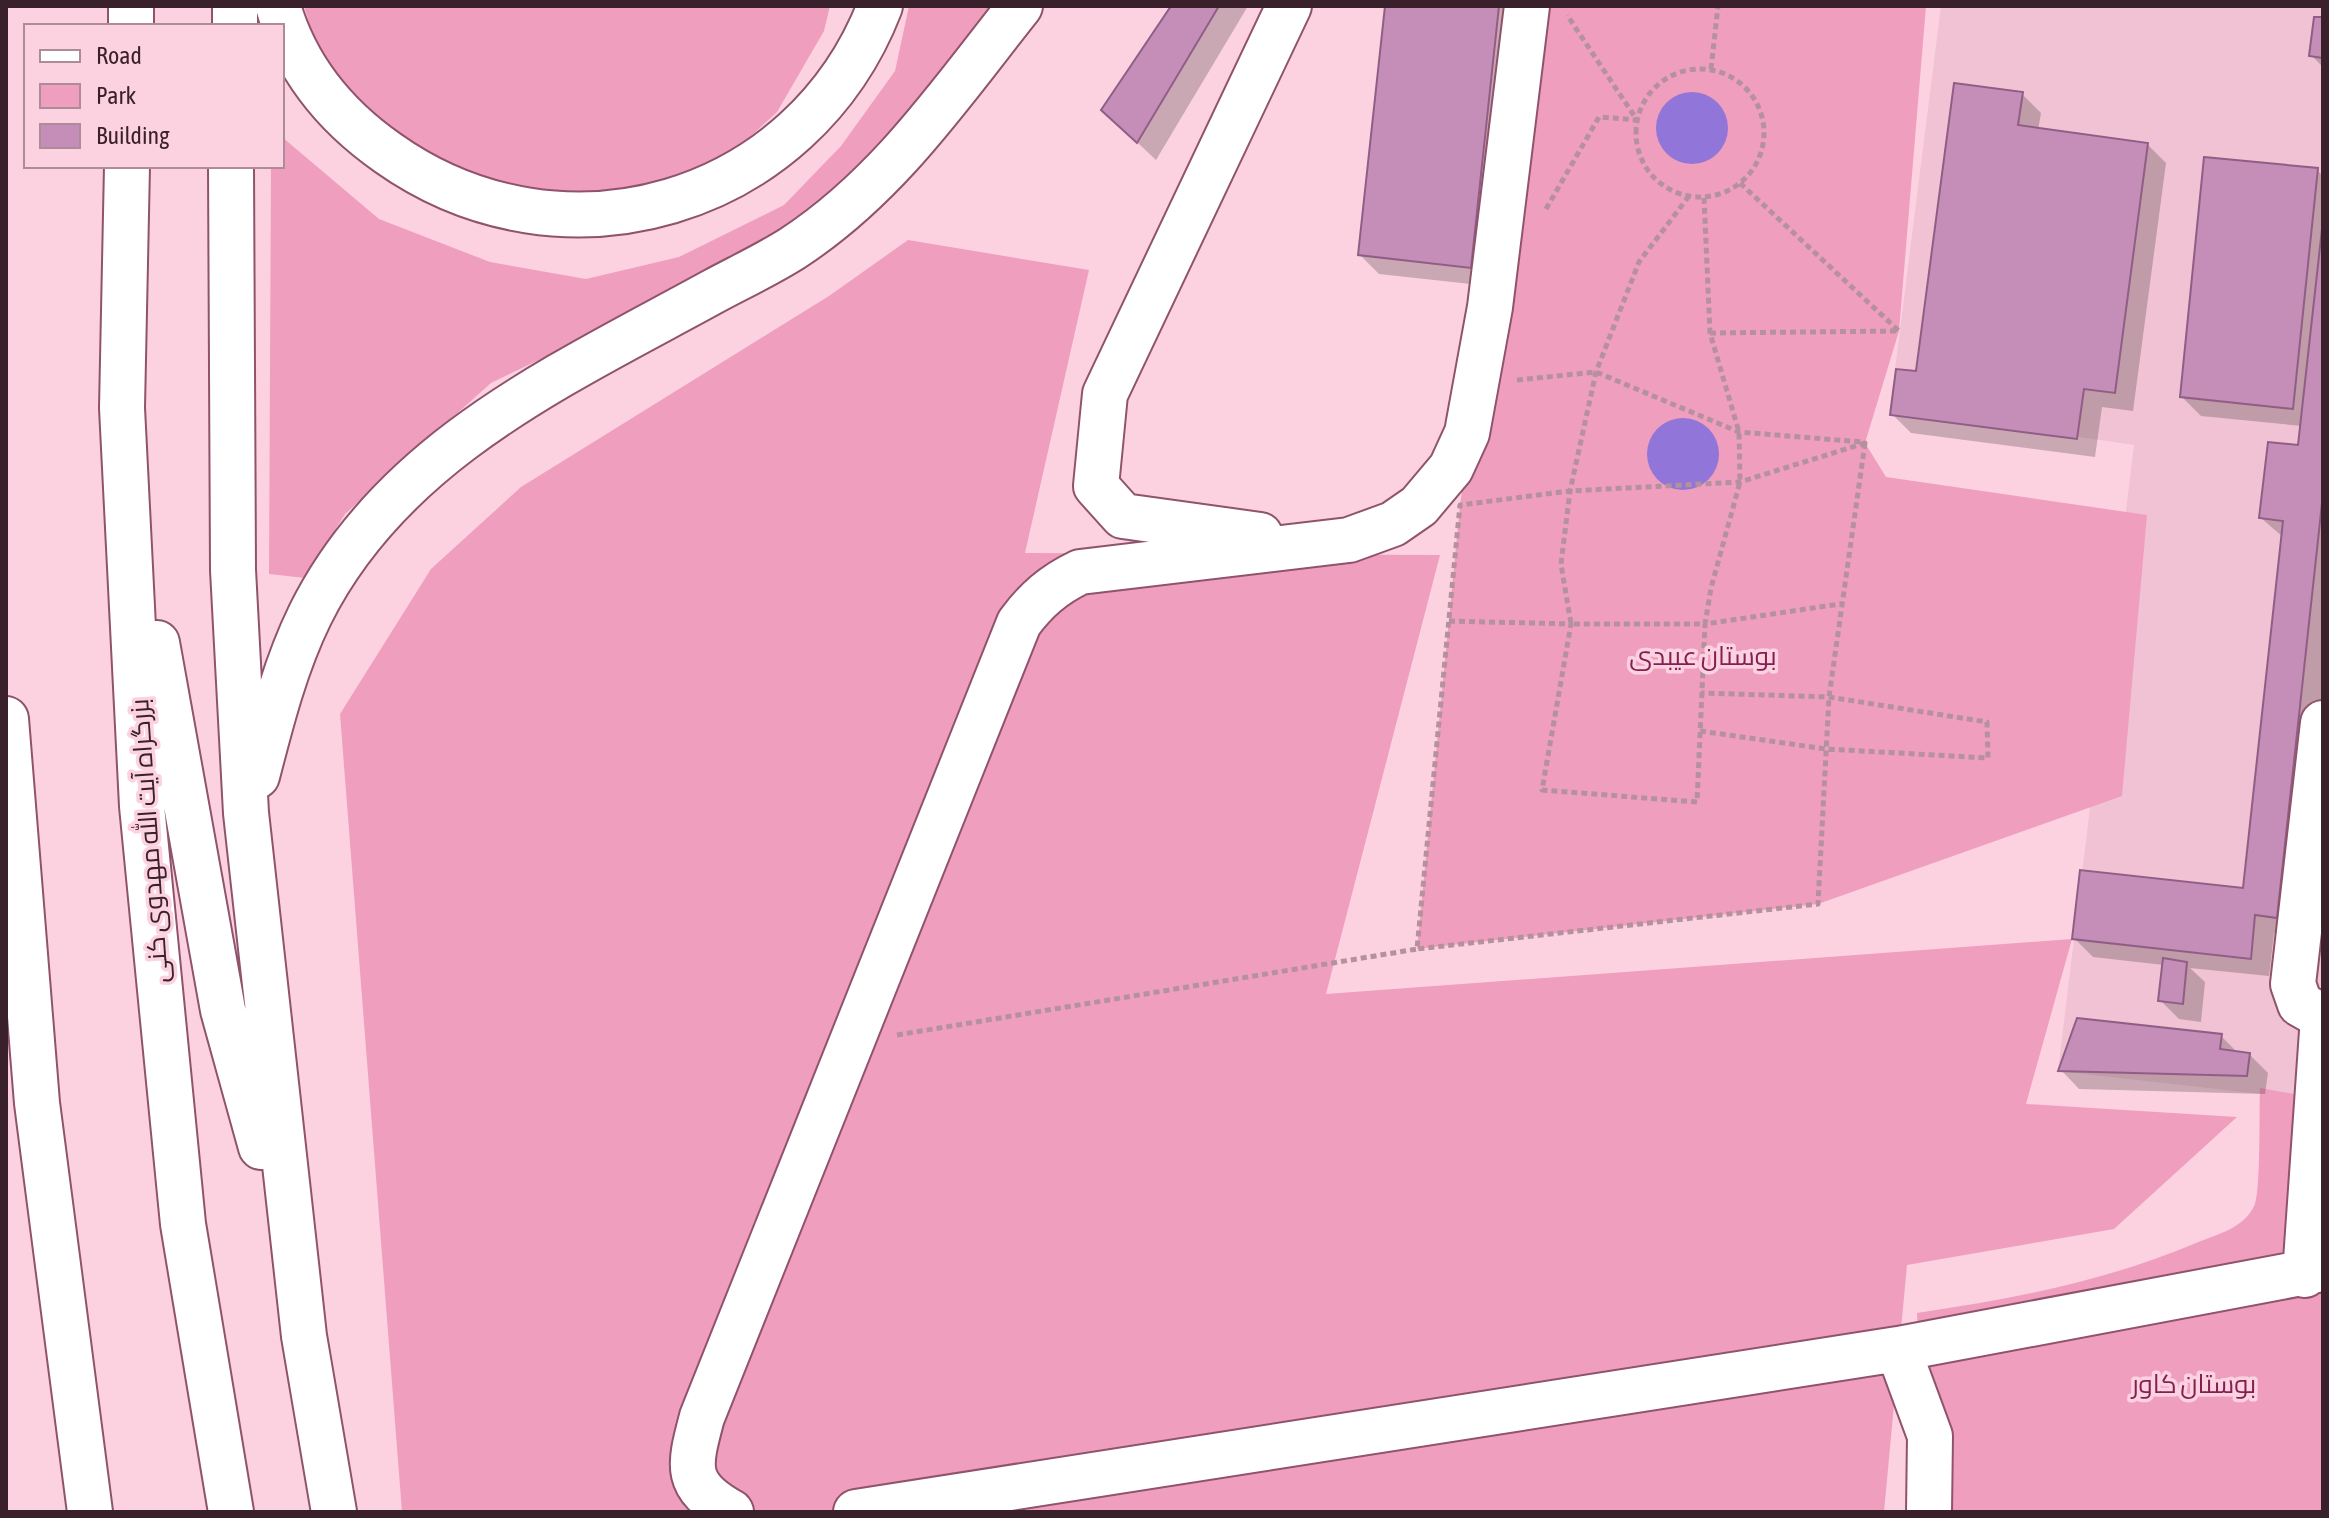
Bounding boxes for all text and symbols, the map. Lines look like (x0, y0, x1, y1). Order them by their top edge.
legend (24, 24, 284, 168)
text: Road (96, 42, 142, 69)
text: Park (96, 82, 137, 109)
text: Building (96, 122, 170, 149)
park label: بوستان عیبدی (1629, 641, 1777, 671)
street label: بزرگراه آیت الله مهدوی کنی (122, 698, 175, 984)
park label: بوستان کاور (2130, 1369, 2256, 1399)

